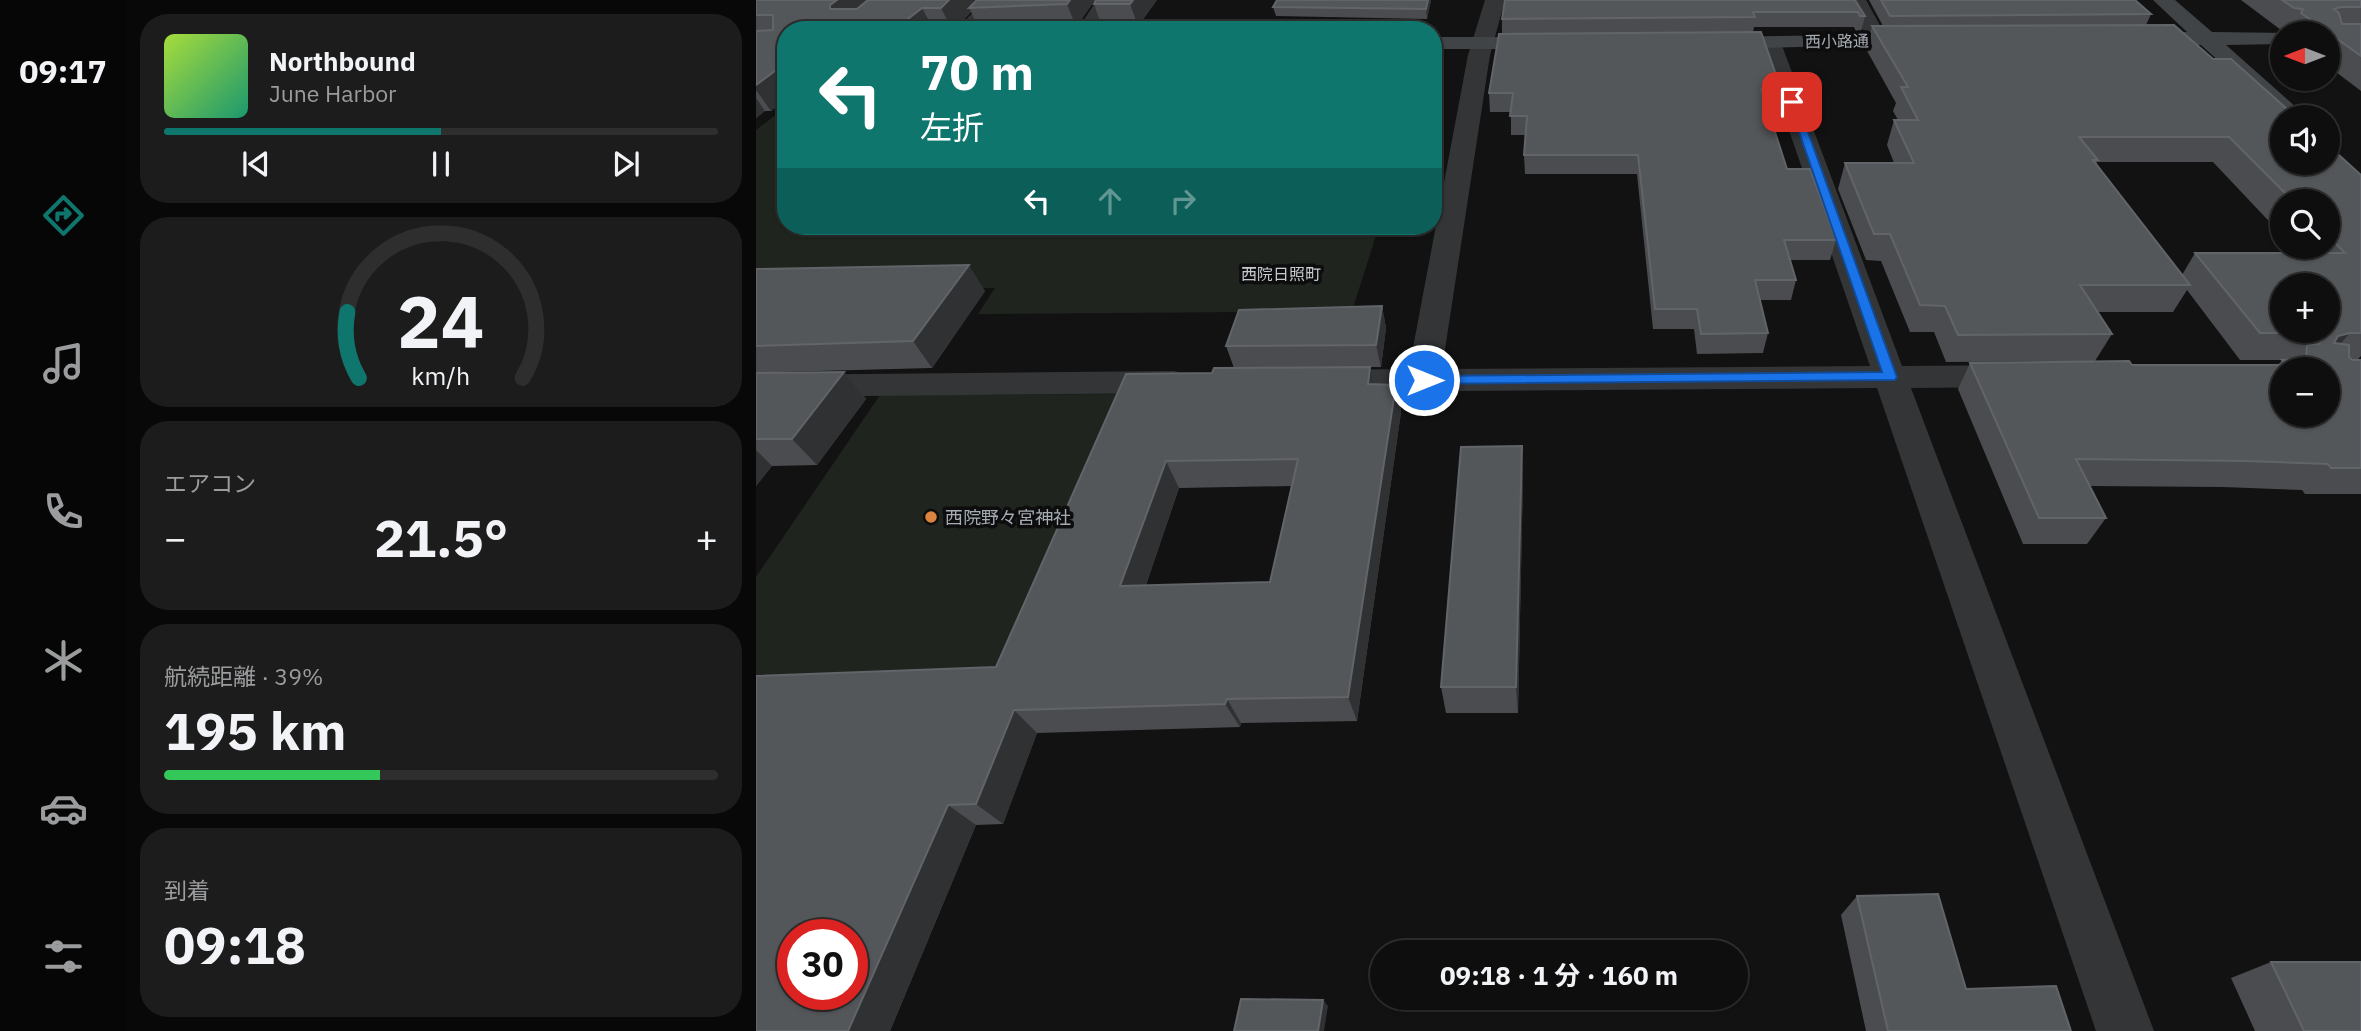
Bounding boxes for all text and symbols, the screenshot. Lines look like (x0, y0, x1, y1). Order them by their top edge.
north arrow (2270, 21, 2340, 91)
map controls (2270, 21, 2340, 427)
street label: 西小路通 (1805, 30, 1869, 52)
text: 70 m (920, 40, 1034, 103)
text: Northbound (269, 44, 416, 78)
icon: left (805, 49, 896, 140)
text: 09:17 (19, 50, 107, 92)
pin (1762, 72, 1822, 132)
text: June Harbor (269, 78, 397, 108)
icon: arrive (1773, 83, 1811, 121)
button: sound (2270, 105, 2340, 175)
text: 左折 (920, 106, 984, 148)
icon: previous (237, 145, 275, 183)
icon: pause (422, 145, 460, 183)
icon: next (607, 145, 645, 183)
icon: left (1018, 182, 1056, 220)
icon: ahead (1091, 182, 1129, 220)
icon: right (1164, 182, 1202, 220)
button: search (2270, 189, 2340, 259)
icon: directions (39, 191, 88, 240)
district label: 西院日照町 (1241, 264, 1321, 284)
button: + (2270, 273, 2340, 343)
text: 24 (397, 274, 485, 369)
icon: music (39, 339, 88, 388)
position arrow (1387, 343, 1461, 417)
button: − (2270, 357, 2340, 427)
text: km/h (412, 359, 470, 392)
text: エアコン (164, 468, 256, 498)
icon: phone (39, 487, 88, 536)
text: 21.5° (374, 504, 508, 571)
place label: 西院野々宮神社 (945, 506, 1071, 529)
marker: 西院野々宮神社 (923, 509, 939, 525)
text: − (164, 513, 187, 562)
text: + (695, 513, 718, 562)
icon: climate (39, 636, 88, 685)
text: 航続距離 · 39% (164, 661, 323, 691)
text: 195 km (164, 697, 346, 764)
icon: car (39, 784, 88, 833)
text: 到着 (164, 875, 210, 905)
text: 09:18 (164, 911, 306, 978)
speed limit sign: 30 (777, 919, 868, 1010)
icon: filters (39, 932, 88, 981)
text: 09:18 · 1 分 · 160 m (1440, 958, 1678, 992)

